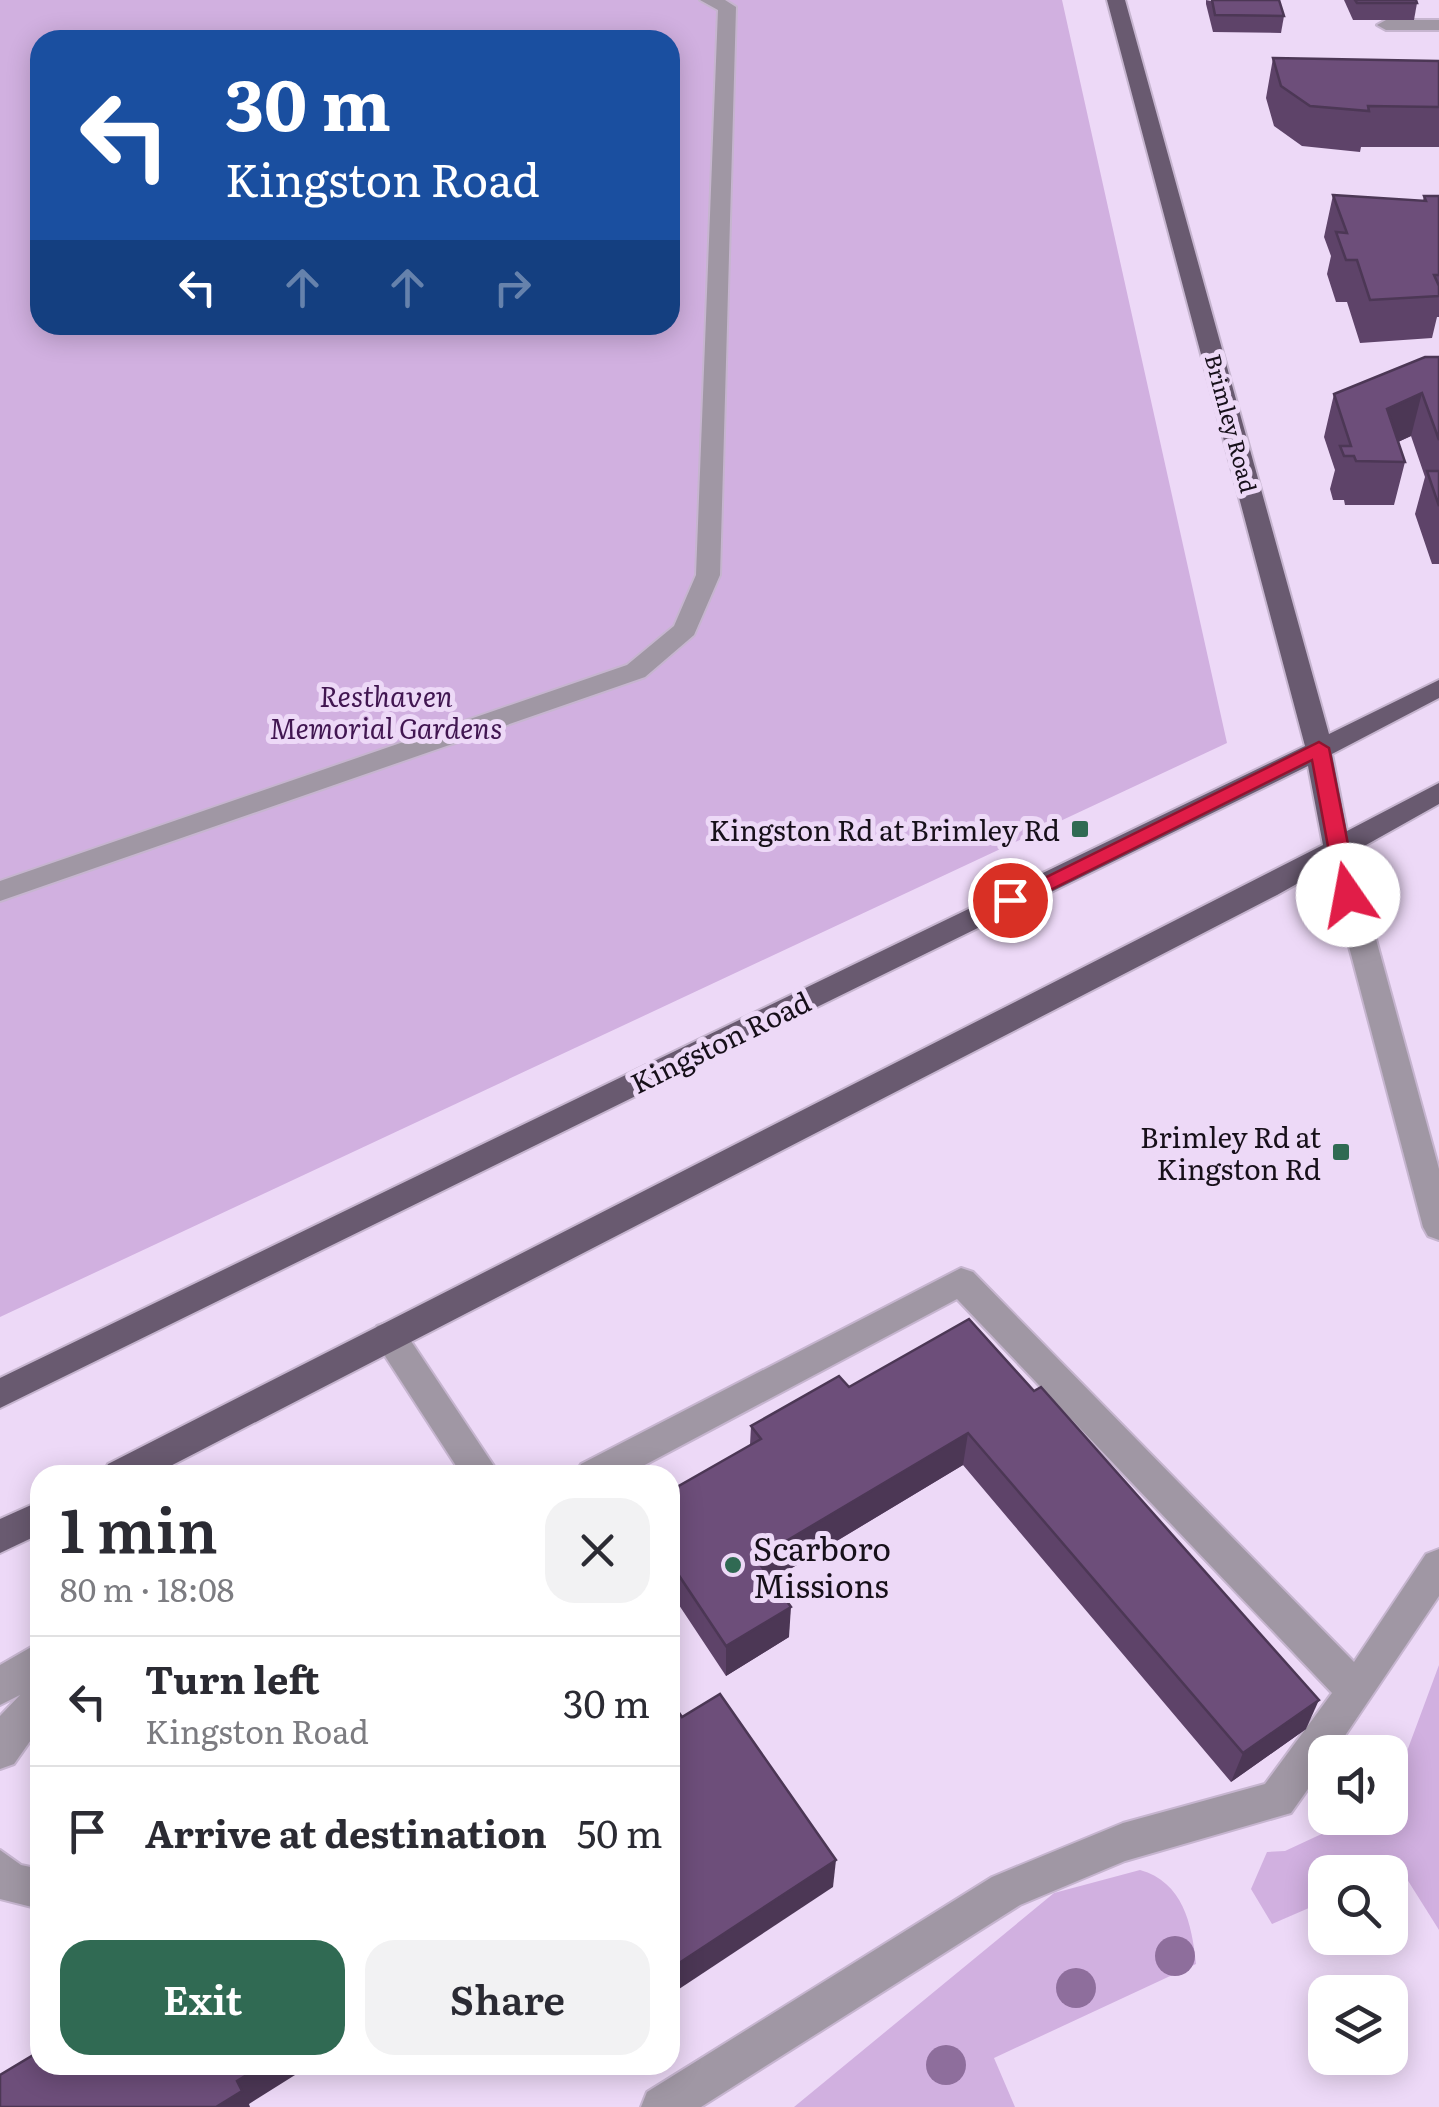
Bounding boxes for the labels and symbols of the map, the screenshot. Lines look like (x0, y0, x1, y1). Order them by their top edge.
street label: Brimley Road (1198, 350, 1266, 496)
park label: Resthaven Memorial Gardens (270, 674, 502, 748)
place label: Kingston Rd at Brimley Rd (709, 808, 1060, 850)
marker: Kingston Rd at Brimley Rd (1069, 818, 1091, 840)
position arrow (1296, 843, 1400, 947)
pin (968, 858, 1053, 943)
street label: Kingston Road (623, 979, 817, 1103)
place label: Brimley Rd at Kingston Rd (1140, 1115, 1322, 1189)
marker: Brimley Rd at Kingston Rd (1330, 1141, 1352, 1163)
place label: Scarboro Missions (753, 1523, 891, 1608)
marker: Scarboro Missions (722, 1554, 744, 1576)

